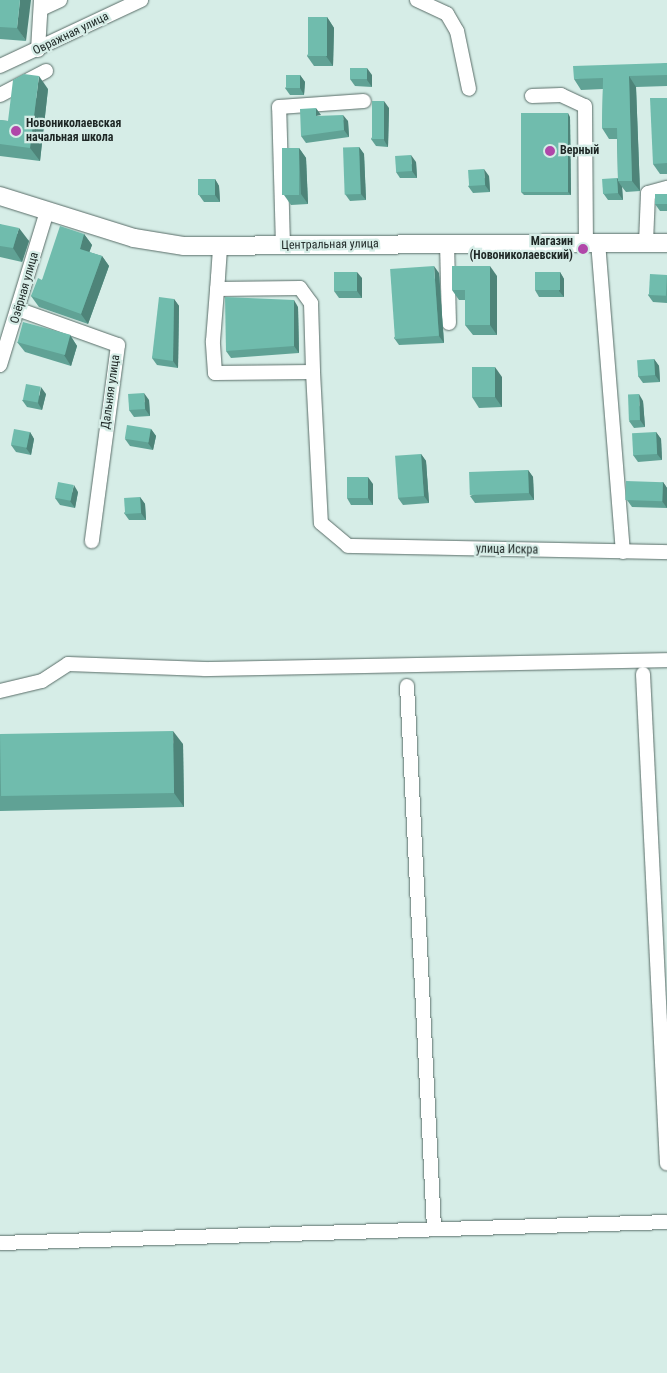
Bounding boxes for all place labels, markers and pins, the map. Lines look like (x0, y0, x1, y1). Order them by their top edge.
place label: Новониколаевская начальная школа (26, 117, 121, 145)
marker: Новониколаевская начальная школа (10, 125, 22, 137)
place label: Верный (560, 144, 599, 158)
marker: Верный (544, 145, 556, 157)
place label: Магазин (Новониколаевский) (469, 235, 573, 263)
marker: Магазин (Новониколаевский) (577, 243, 589, 255)

